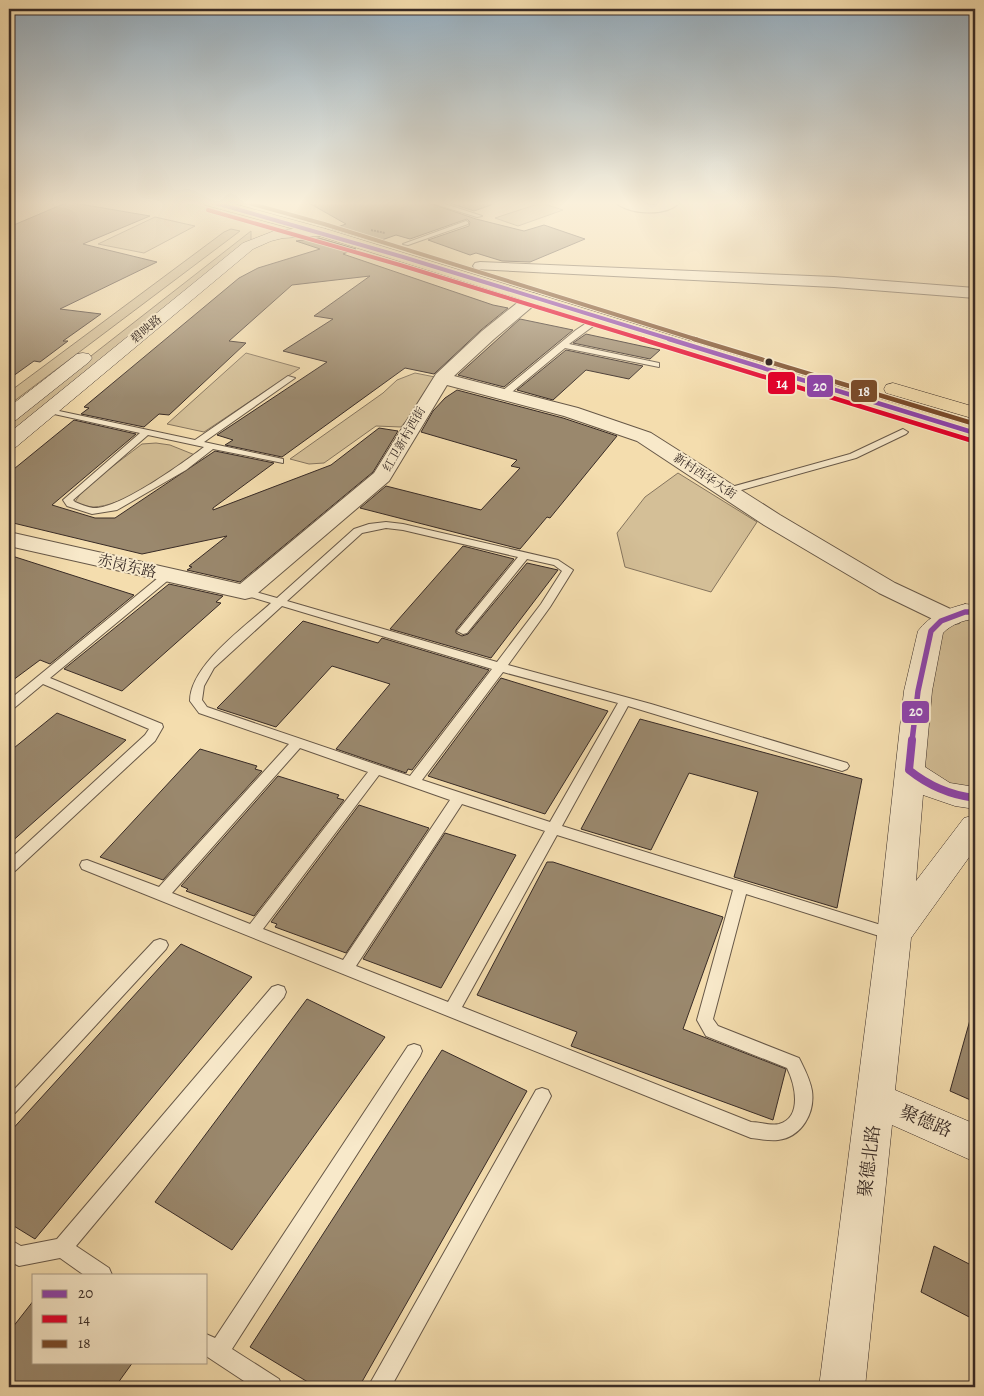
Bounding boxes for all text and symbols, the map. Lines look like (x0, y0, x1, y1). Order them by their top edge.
street label: 碧映路 (127, 311, 165, 347)
unlabelled marker (764, 357, 774, 367)
line badge: 14 (767, 371, 796, 395)
text: 14 (776, 374, 788, 393)
line badge: 20 (806, 374, 834, 398)
text: 20 (813, 377, 827, 396)
line badge: 18 (850, 379, 878, 403)
text: 18 (858, 382, 870, 401)
street label: 红卫新村西街 (379, 403, 429, 474)
street label: 新村西华大街 (670, 450, 740, 503)
street label: 赤岗东路 (96, 550, 158, 582)
line badge: 20 (901, 700, 930, 724)
text: 20 (909, 702, 923, 721)
street label: 聚德路 (896, 1099, 956, 1143)
street label: 聚德北路 (853, 1124, 885, 1198)
legend (32, 1274, 208, 1364)
text: 20 (78, 1283, 93, 1303)
text: 14 (78, 1309, 90, 1329)
text: 18 (78, 1333, 90, 1353)

